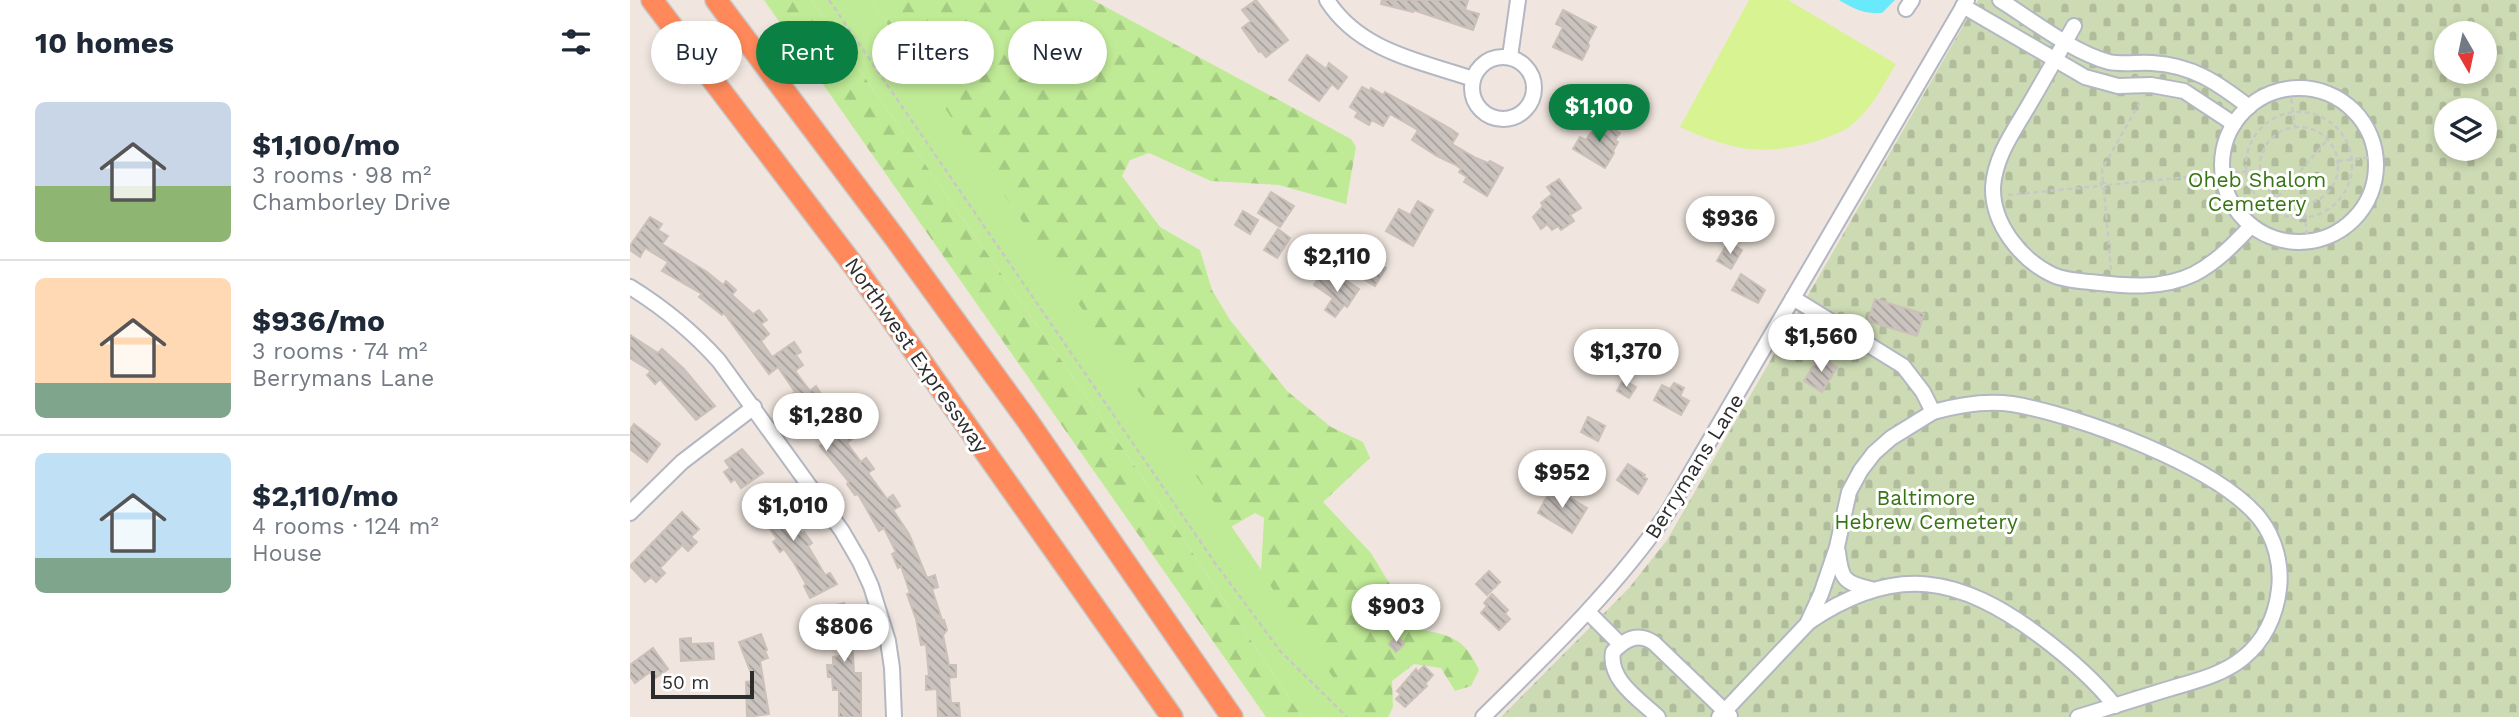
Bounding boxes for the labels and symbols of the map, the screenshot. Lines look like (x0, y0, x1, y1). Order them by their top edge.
north arrow (2434, 21, 2497, 84)
pin: $1,100 (1542, 85, 1656, 144)
park label: Oheb Shalom Cemetery (2188, 167, 2326, 216)
pin: $936 (1689, 196, 1771, 256)
pin: $2,110 (1280, 234, 1394, 294)
street label: Northwest Expressway (840, 252, 994, 458)
pin: $1,560 (1764, 314, 1878, 374)
pin: $1,370 (1569, 330, 1683, 389)
street label: Berrymans Lane (1639, 389, 1749, 543)
pin: $1,280 (769, 393, 883, 453)
pin: $952 (1521, 450, 1603, 510)
pin: $1,010 (736, 484, 850, 543)
park label: Baltimore Hebrew Cemetery (1834, 485, 2018, 534)
pin: $903 (1355, 584, 1437, 644)
pin: $806 (803, 604, 885, 664)
scale bar (651, 668, 754, 700)

